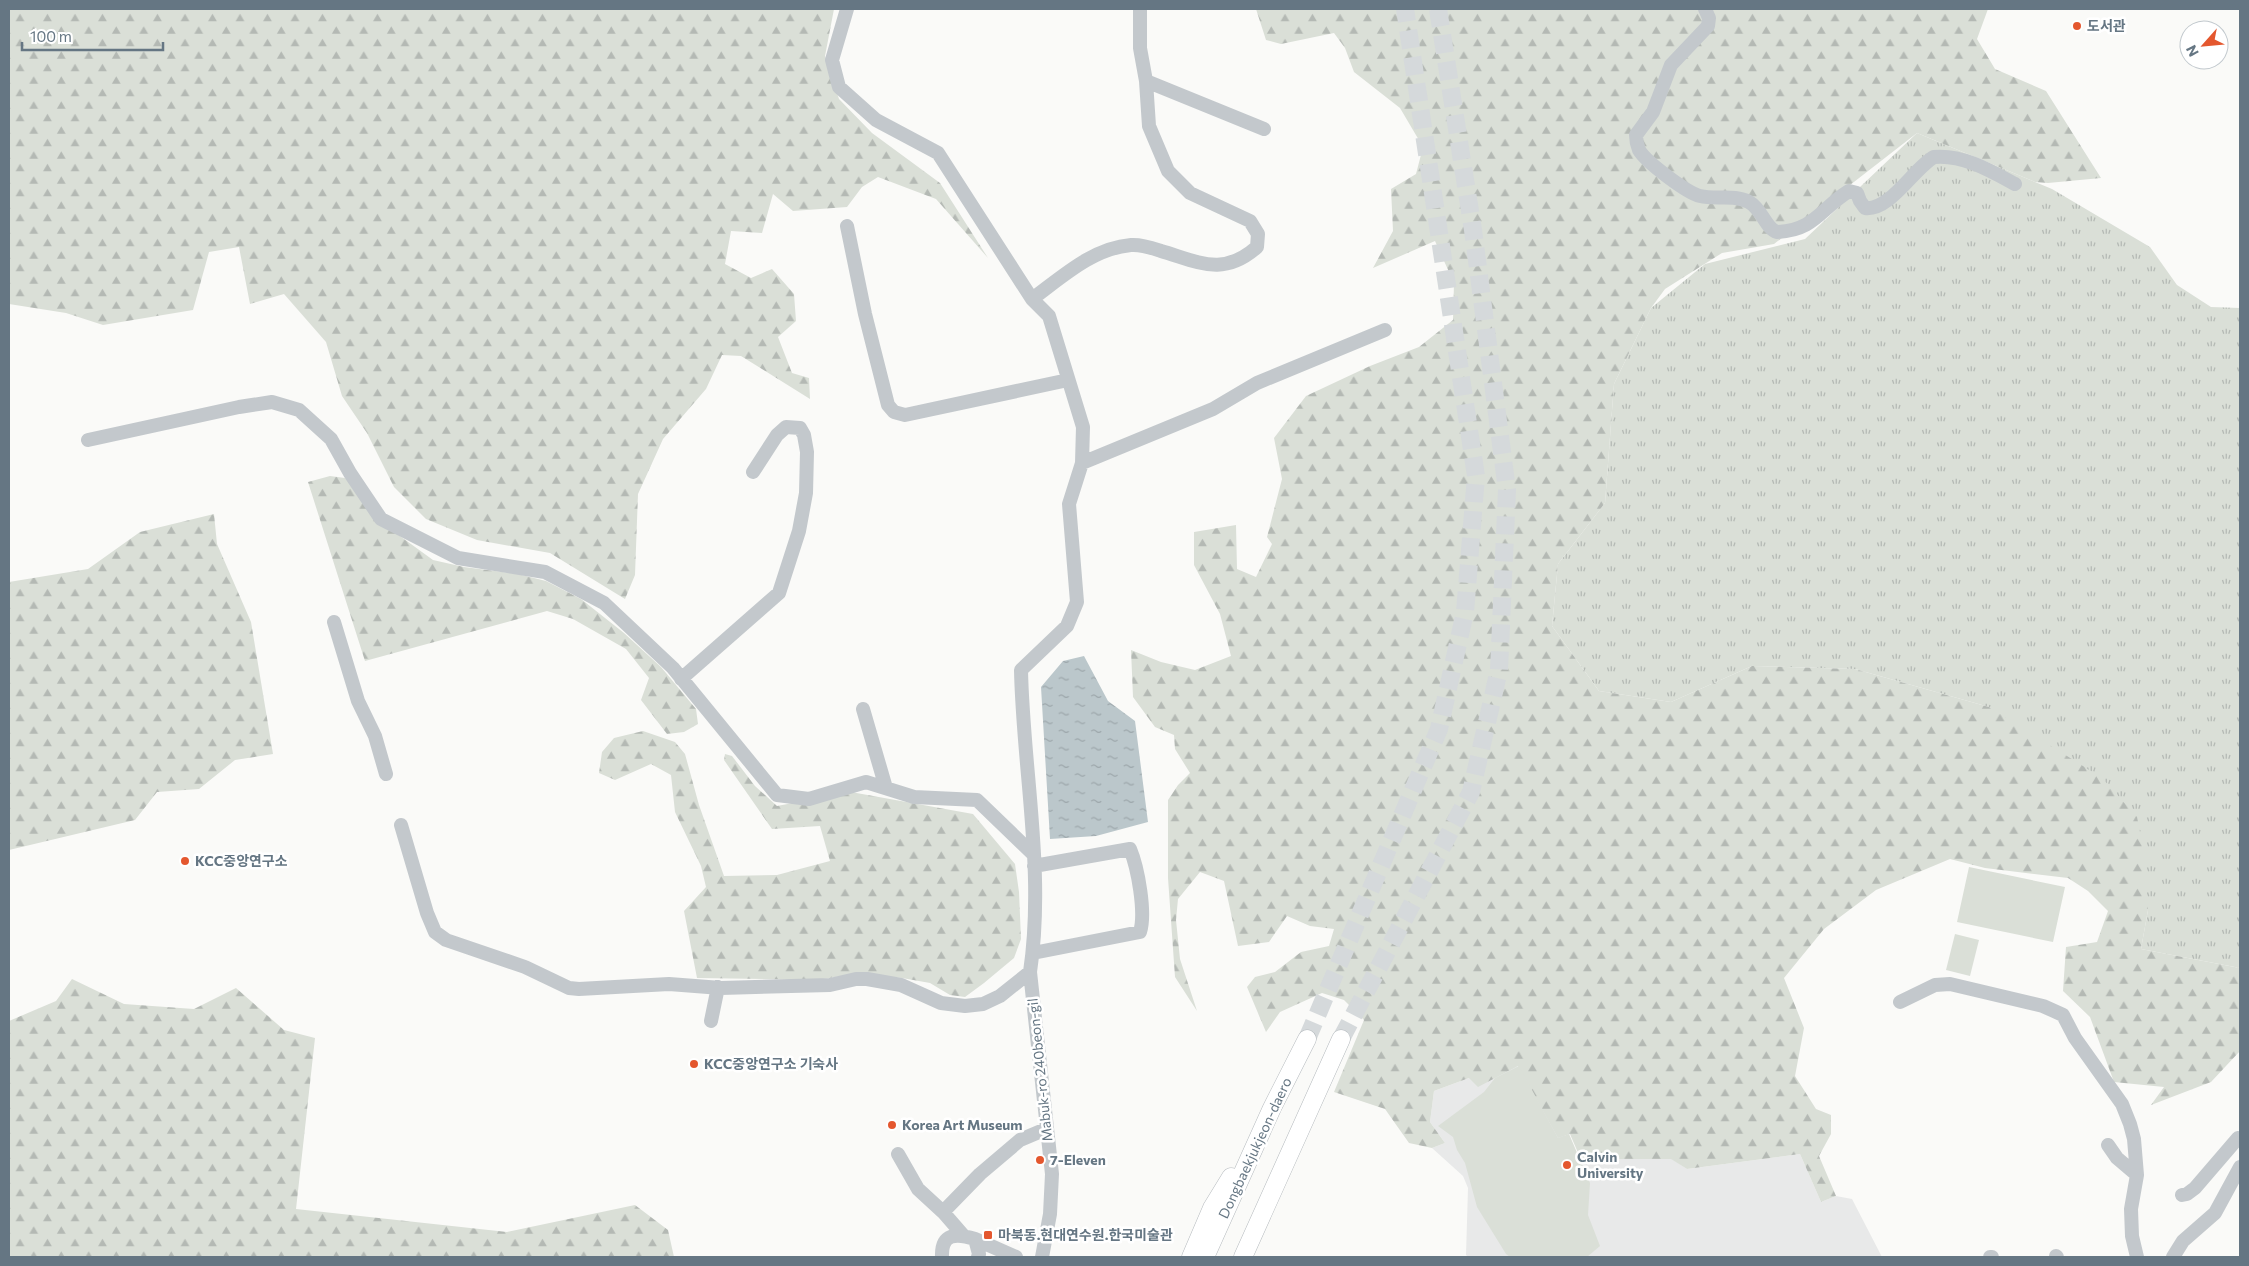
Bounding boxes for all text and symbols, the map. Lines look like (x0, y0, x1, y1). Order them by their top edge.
place label: 도서관 (2087, 17, 2126, 34)
scale bar (22, 20, 164, 52)
marker: 도서관 (2071, 20, 2083, 32)
north arrow (2179, 20, 2229, 70)
text: 100 m (30, 27, 72, 45)
text: N (2182, 43, 2202, 60)
place label: KCC중앙연구소 (195, 852, 288, 869)
marker: KCC중앙연구소 (179, 855, 191, 867)
street label: Mabuk-ro 240beon-gil (1024, 998, 1055, 1143)
place label: KCC중앙연구소 기숙사 (704, 1055, 838, 1072)
marker: KCC중앙연구소 기숙사 (688, 1058, 700, 1070)
street label: Dongbaekjukjeon-daero (1214, 1075, 1295, 1221)
place label: Korea Art Museum (902, 1116, 1022, 1133)
marker: Korea Art Museum (886, 1119, 898, 1131)
place label: Calvin University (1577, 1148, 1644, 1181)
place label: 7-Eleven (1050, 1151, 1106, 1168)
marker: 7-Eleven (1034, 1154, 1046, 1166)
marker: Calvin University (1561, 1159, 1573, 1171)
place label: 마북동.현대연수원.한국미술관 (998, 1226, 1173, 1243)
marker: 마북동.현대연수원.한국미술관 (982, 1229, 994, 1241)

